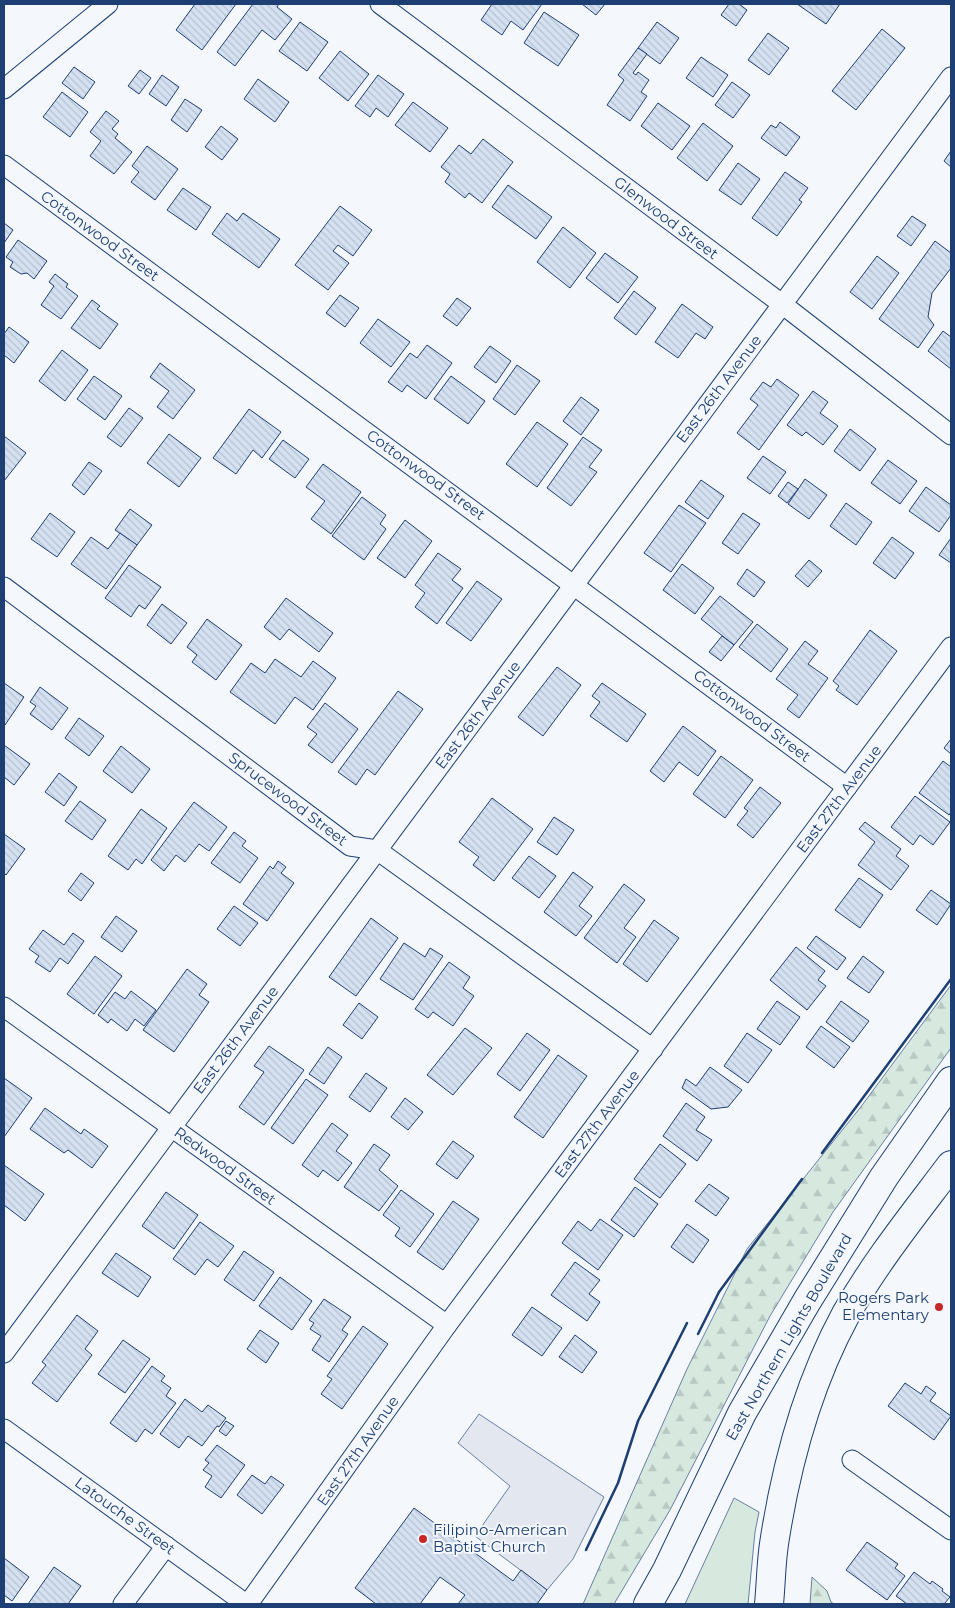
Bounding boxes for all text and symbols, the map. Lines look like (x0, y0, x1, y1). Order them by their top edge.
street label: Glenwood Street (610, 172, 722, 263)
street label: Cottonwood Street (37, 186, 163, 285)
street label: East 26th Avenue (672, 331, 765, 447)
street label: Cottonwood Street (363, 425, 489, 524)
street label: East 26th Avenue (431, 657, 524, 773)
street label: Cottonwood Street (690, 665, 815, 766)
street label: East 27th Avenue (792, 741, 885, 856)
street label: Sprucewood Street (225, 748, 351, 849)
street label: East 26th Avenue (189, 982, 282, 1098)
street label: East 27th Avenue (550, 1066, 643, 1181)
street label: Redwood Street (171, 1122, 280, 1209)
street label: East Northern Lights Boulevard (721, 1230, 856, 1444)
place label: Rogers Park Elementary (838, 1288, 930, 1324)
marker: Rogers Park Elementary (933, 1301, 945, 1313)
street label: East 27th Avenue (313, 1392, 403, 1509)
street label: Latouche Street (71, 1473, 179, 1558)
place label: Filipino-American Baptist Church (433, 1520, 567, 1556)
marker: Filipino-American Baptist Church (417, 1533, 429, 1545)

